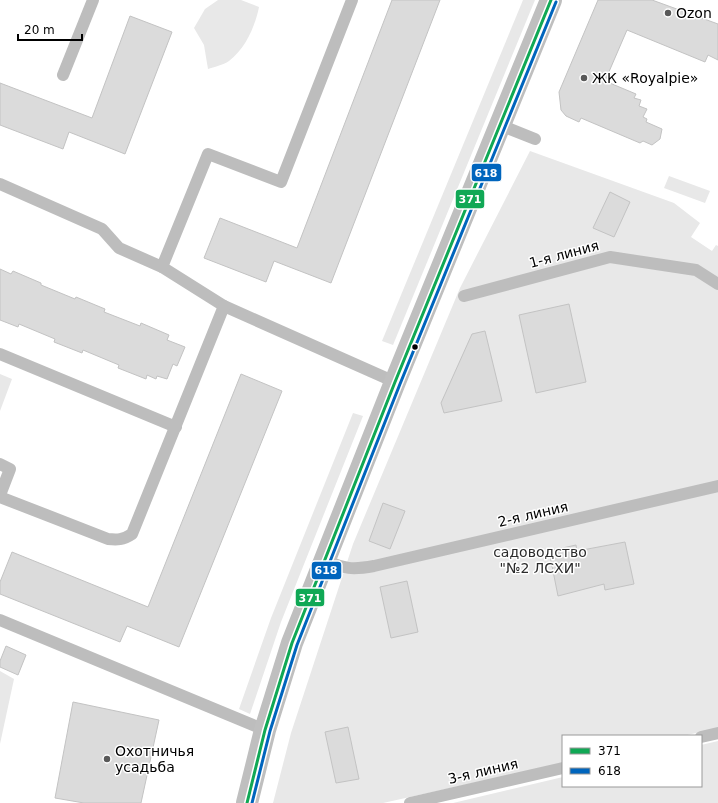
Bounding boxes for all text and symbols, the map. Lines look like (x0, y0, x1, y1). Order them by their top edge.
place label: Ozon (676, 5, 712, 21)
marker: Ozon (663, 8, 673, 18)
scale bar (18, 16, 82, 42)
text: 20 m (24, 23, 55, 37)
place label: ЖК «Royalpie» (592, 70, 698, 86)
marker: ЖК «Royalpie» (579, 73, 589, 83)
line badge: 618 (471, 163, 502, 182)
text: 618 (475, 167, 497, 180)
line badge: 371 (455, 189, 485, 209)
text: 371 (459, 193, 481, 206)
street label: 1-я линия (527, 237, 601, 271)
unlabelled marker (410, 342, 420, 352)
street label: 2-я линия (496, 498, 570, 530)
park label: садоводство "№2 ЛСХИ" (493, 544, 587, 576)
line badge: 618 (311, 561, 342, 580)
text: 618 (315, 564, 337, 577)
line badge: 371 (295, 588, 325, 607)
text: 371 (299, 592, 321, 605)
legend (562, 735, 702, 787)
place label: Охотничья усадьба (115, 743, 194, 775)
text: 371 (598, 744, 621, 758)
marker: Охотничья усадьба (102, 754, 112, 764)
street label: 3-я линия (446, 755, 520, 787)
text: 618 (598, 764, 621, 778)

